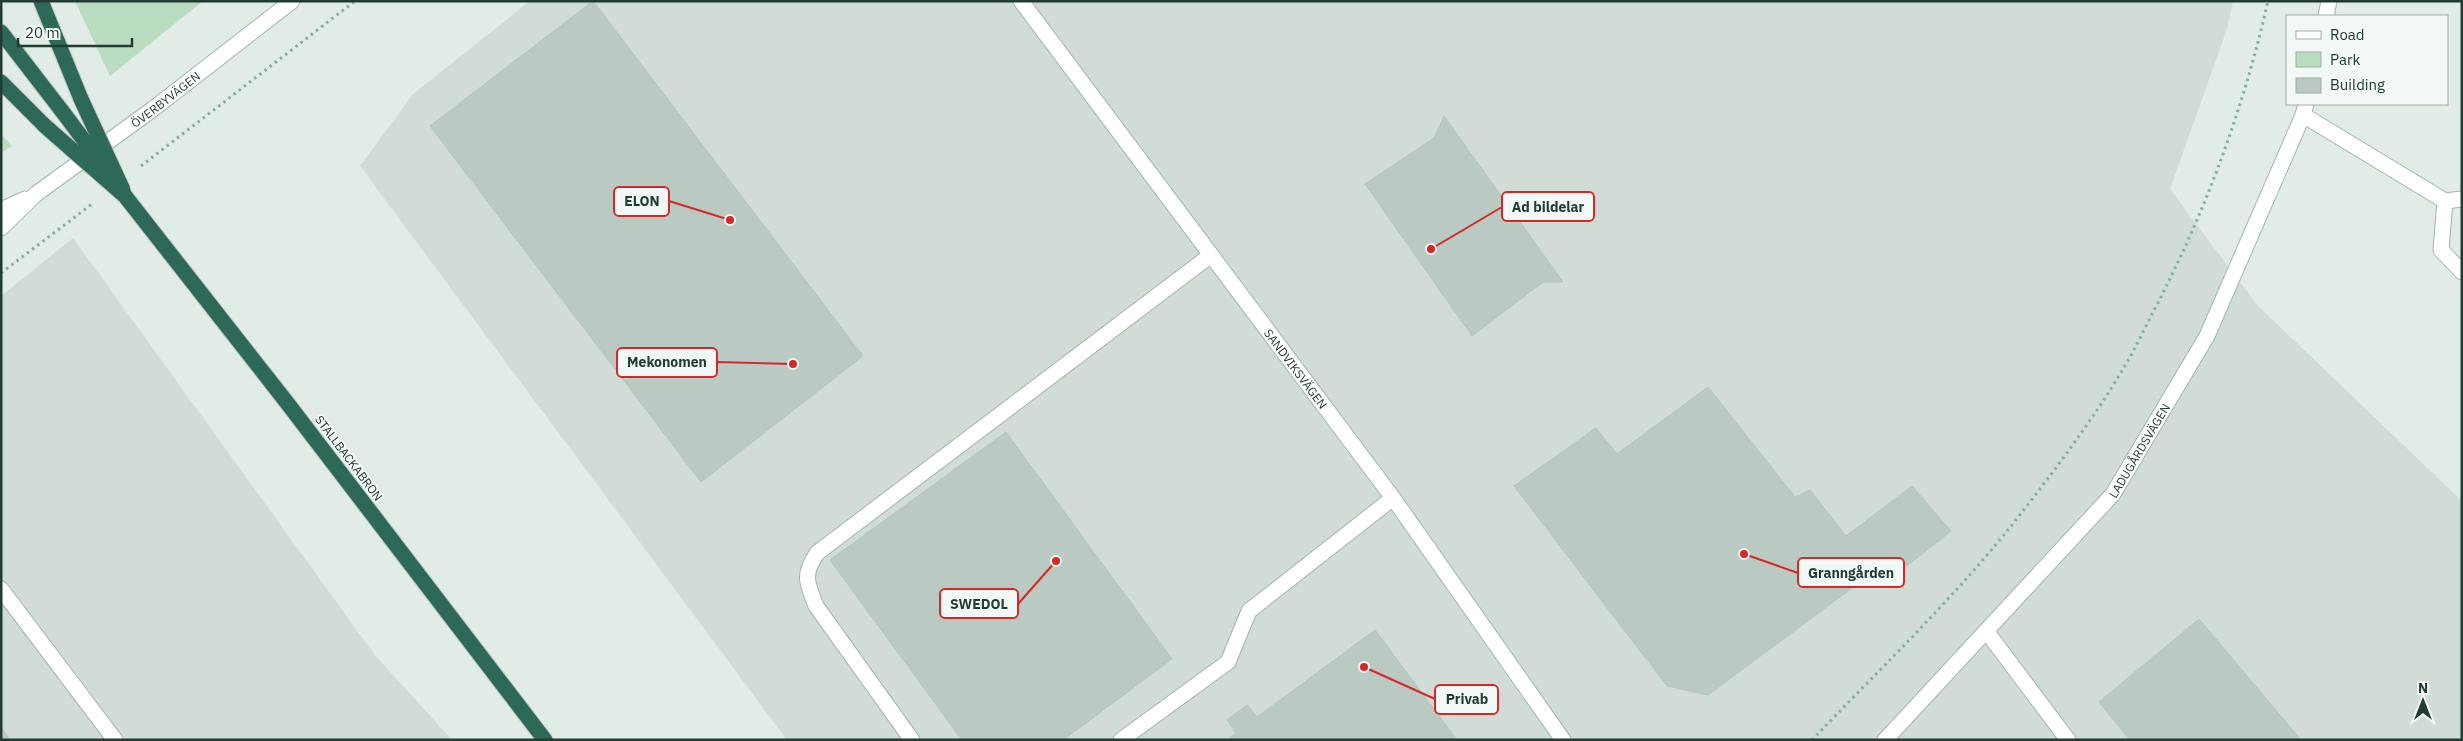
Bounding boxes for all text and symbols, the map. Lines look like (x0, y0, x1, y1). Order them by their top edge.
scale bar (18, 15, 131, 47)
legend (2286, 15, 2448, 105)
text: 20 m (25, 23, 60, 42)
text: Road (2330, 25, 2365, 44)
text: Park (2330, 50, 2360, 69)
street label: ÖVERBYVÄGEN (128, 68, 203, 130)
text: Building (2330, 75, 2385, 94)
callout: ELON (614, 187, 669, 216)
text: ELON (624, 192, 660, 210)
callout: Ad bildelar (1502, 192, 1594, 221)
text: Ad bildelar (1512, 198, 1585, 216)
street label: SANDVIKSVÄGEN (1261, 326, 1331, 411)
callout: Mekonomen (617, 348, 717, 377)
text: Mekonomen (627, 353, 707, 371)
street label: LADUGÅRDSVÄGEN (2105, 401, 2173, 500)
street label: STALLBACKABRON (312, 412, 386, 504)
callout: Granngården (1798, 558, 1904, 587)
text: Granngården (1808, 564, 1894, 582)
callout: SWEDOL (940, 589, 1018, 618)
text: SWEDOL (950, 595, 1008, 613)
north arrow (2398, 676, 2448, 726)
text: N (2418, 679, 2428, 697)
callout: Privab (1435, 685, 1498, 714)
text: Privab (1446, 690, 1488, 708)

